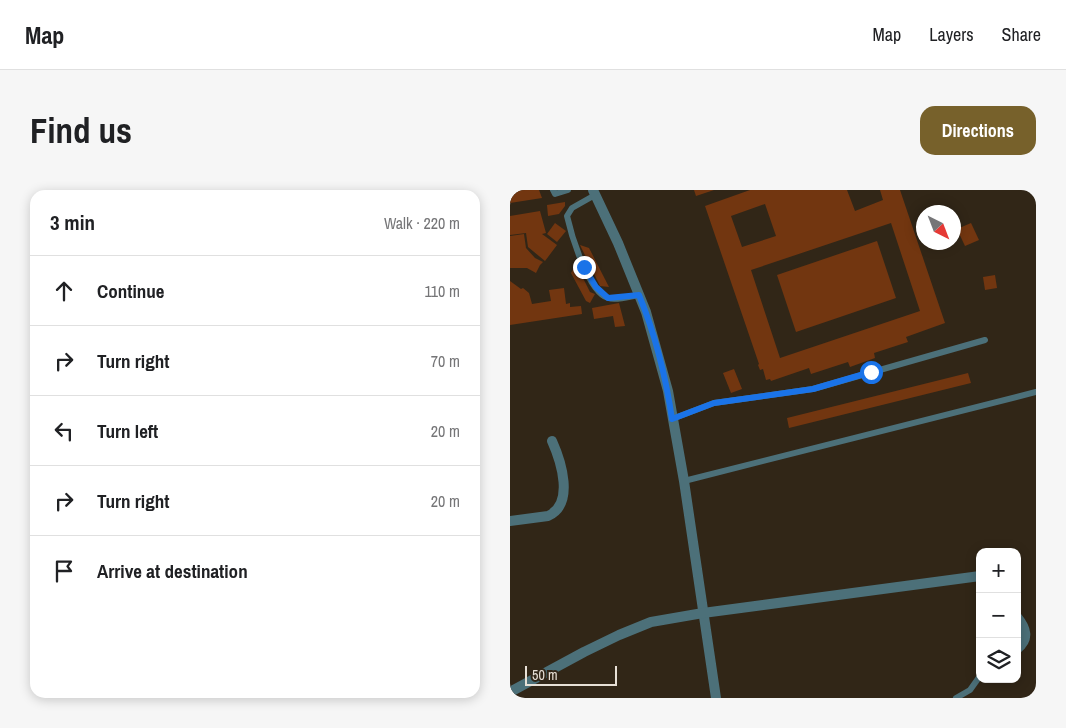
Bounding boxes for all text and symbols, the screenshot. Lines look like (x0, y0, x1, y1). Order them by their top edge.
text: Map (25, 19, 64, 51)
text: Map (873, 22, 901, 47)
text: Layers (929, 22, 974, 47)
text: Share (1002, 22, 1041, 47)
button: Directions (920, 106, 1036, 155)
text: Find us (30, 107, 132, 154)
north arrow (916, 205, 961, 250)
text: 3 min (50, 208, 95, 237)
text: Walk · 220 m (384, 212, 460, 234)
route end (573, 256, 596, 279)
icon: ahead (50, 277, 78, 305)
text: Continue (97, 278, 165, 304)
text: 110 m (424, 280, 460, 302)
icon: right (50, 347, 78, 375)
text: Turn right (97, 348, 169, 374)
text: 70 m (431, 350, 460, 372)
route start (860, 361, 883, 384)
icon: left (50, 417, 78, 445)
text: Turn left (97, 418, 158, 444)
text: 20 m (431, 420, 460, 442)
icon: right (50, 487, 78, 515)
text: Turn right (97, 488, 169, 514)
text: 20 m (431, 490, 460, 512)
map controls (976, 548, 1021, 683)
button: + (976, 548, 1021, 593)
icon: arrive (50, 557, 78, 585)
text: Arrive at destination (97, 558, 248, 584)
button: − (976, 593, 1021, 638)
button: layers (976, 638, 1021, 683)
scale bar (525, 663, 618, 686)
text: 50 m (532, 666, 558, 684)

